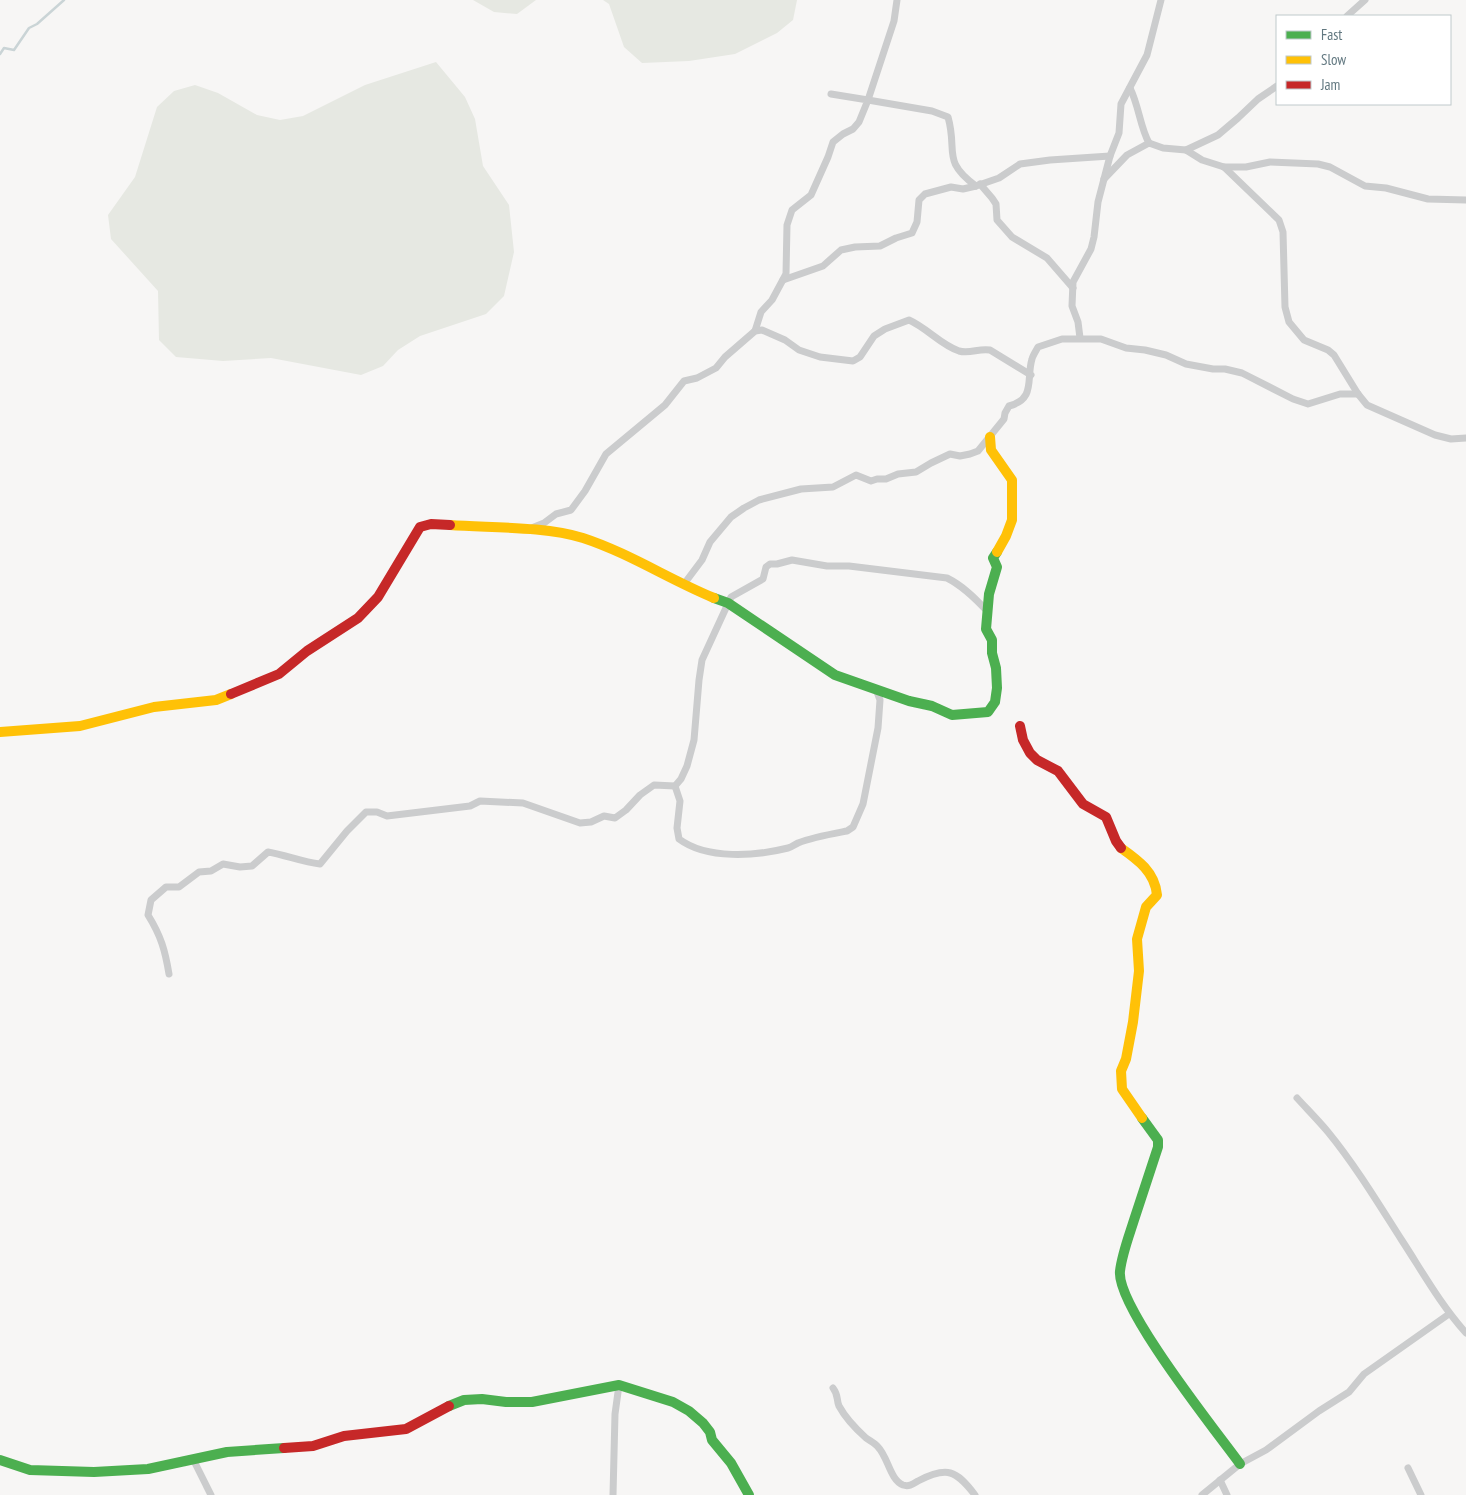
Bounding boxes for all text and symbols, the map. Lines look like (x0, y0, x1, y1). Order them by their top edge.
legend (1276, 15, 1451, 105)
text: Fast (1321, 25, 1342, 44)
text: Slow (1321, 50, 1346, 69)
text: Jam (1320, 75, 1340, 94)

